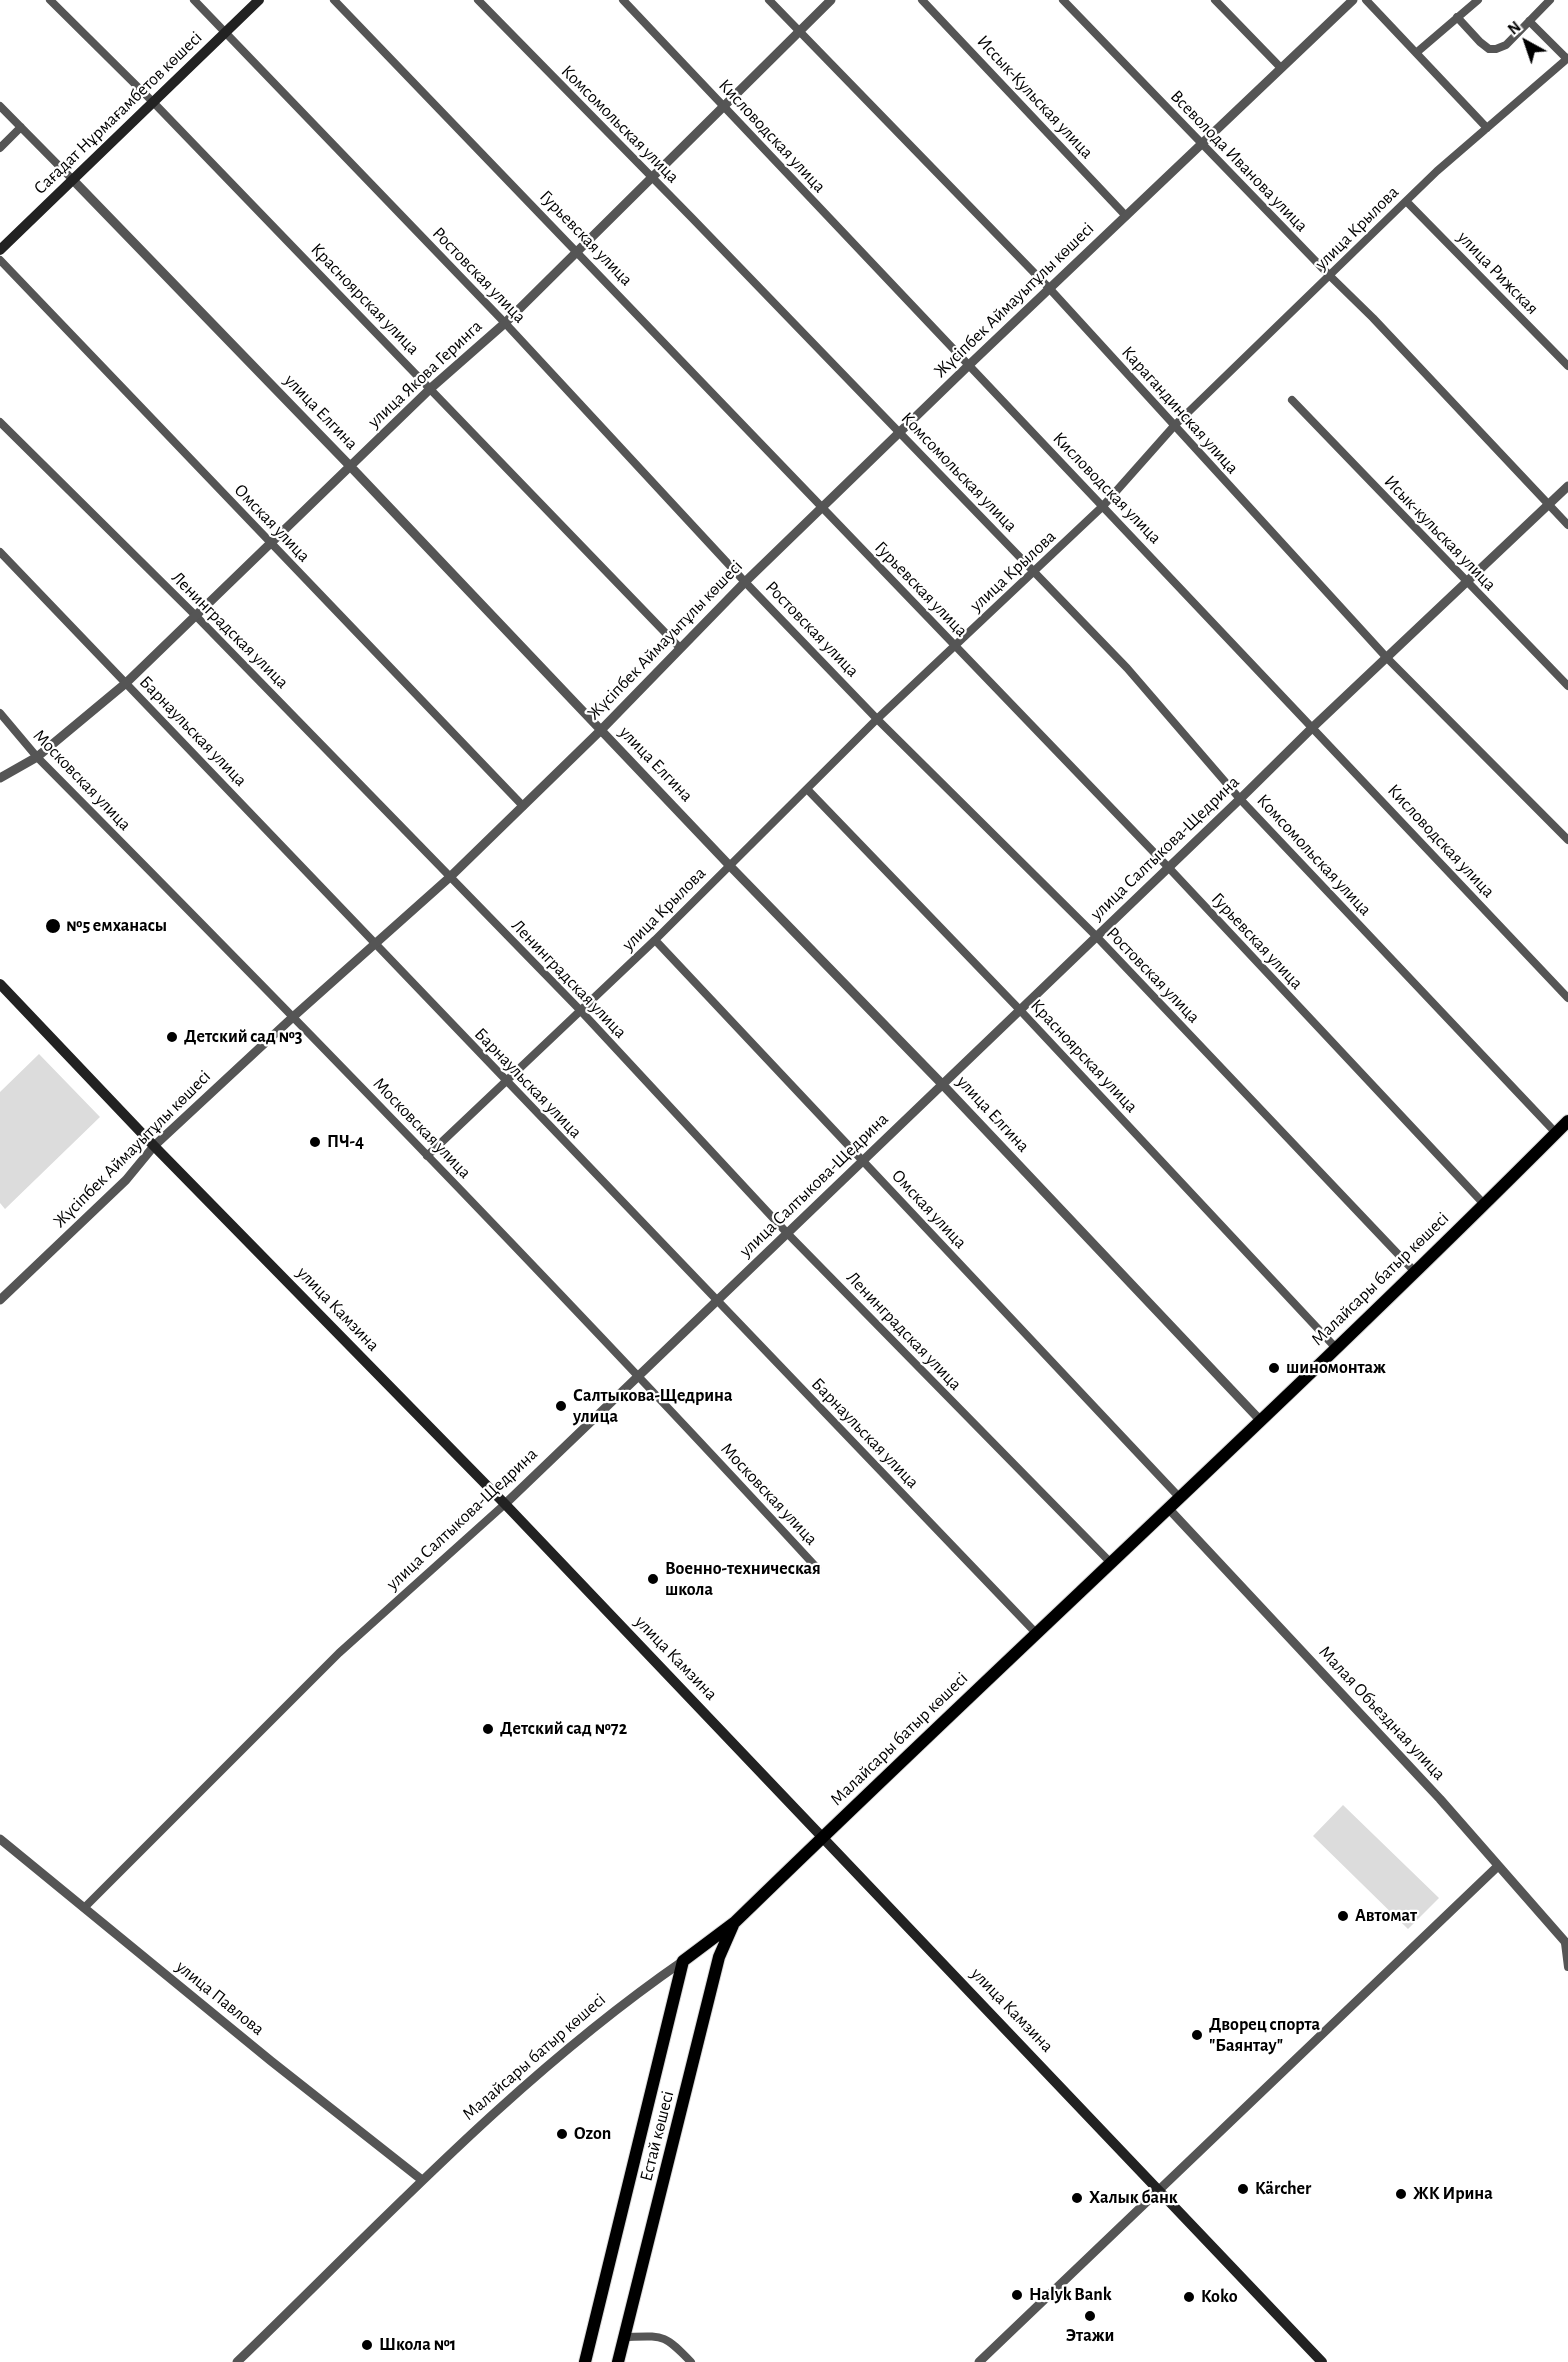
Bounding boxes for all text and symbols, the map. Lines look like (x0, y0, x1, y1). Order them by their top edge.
north arrow (1496, 12, 1556, 72)
text: N (1505, 19, 1524, 38)
street label: Сағадат Нұрмағамбетов көшесі (29, 27, 207, 199)
street label: Иссык-Кульская улица (972, 31, 1098, 163)
street label: Комсомольская улица (556, 60, 684, 188)
street label: Кисловодская улица (714, 75, 830, 197)
street label: Всеволода Иванова улица (1166, 85, 1312, 237)
street label: улица Крылова (1311, 182, 1403, 274)
street label: Гурьевская улица (535, 186, 637, 290)
street label: Жүсіпбек Аймауытұлы көшесі (930, 218, 1098, 382)
street label: Ростовская улица (428, 222, 530, 328)
street label: улица Рижская (1453, 227, 1543, 319)
street label: Красноярская улица (306, 238, 424, 360)
street label: улица Якова Геринга (363, 315, 487, 433)
street label: Карагандинская улица (1117, 342, 1243, 478)
street label: улица Елгина (280, 370, 362, 454)
street label: Комсомольская улица (896, 408, 1022, 536)
street label: Кисловодская улица (1048, 428, 1166, 548)
street label: Исык-кульская улица (1379, 471, 1501, 595)
street label: Омская улица (229, 479, 315, 567)
street label: улица Крылова (966, 526, 1060, 616)
street label: Гурьевская улица (870, 537, 972, 641)
street label: Жүсіпбек Аймауытұлы көшесі (583, 556, 747, 724)
street label: Ленинградская улица (167, 567, 293, 693)
street label: Ростовская улица (761, 576, 863, 682)
street label: Барнаульская улица (135, 671, 251, 791)
street label: улица Елгина (615, 722, 697, 806)
street label: Московская улица (28, 725, 136, 835)
street label: улица Салтыкова-Щедрина (1086, 771, 1244, 925)
street label: Кисловодская улица (1383, 780, 1499, 902)
street label: Комсомольская улица (1252, 790, 1376, 920)
street label: улица Крылова (618, 863, 710, 955)
street label: Гурьевская улица (1207, 888, 1307, 994)
place label: №5 емханасы (66, 915, 167, 937)
street label: Ленинградская улица (507, 915, 631, 1043)
marker: №5 емханасы (44, 917, 62, 935)
street label: Ростовская улица (1102, 922, 1204, 1028)
street label: Красноярская улица (1026, 995, 1142, 1117)
street label: Барнаульская улица (470, 1023, 586, 1143)
place label: Детский сад №3 (184, 1026, 303, 1048)
marker: Детский сад №3 (165, 1030, 179, 1044)
street label: Жүсіпбек Аймауытұлы көшесі (49, 1066, 215, 1232)
street label: улица Елгина (952, 1071, 1034, 1157)
street label: Московская улица (368, 1073, 476, 1183)
street label: улица Салтыкова-Щедрина (735, 1108, 893, 1262)
place label: ПЧ-4 (327, 1131, 364, 1153)
marker: ПЧ-4 (308, 1135, 322, 1149)
street label: Омская улица (887, 1165, 971, 1253)
street label: Малайсары батыр көшесі (1307, 1208, 1453, 1350)
street label: улица Камзина (292, 1262, 384, 1356)
street label: Ленинградская улица (842, 1267, 966, 1395)
place label: шиномонтаж (1286, 1357, 1386, 1379)
marker: шиномонтаж (1267, 1361, 1281, 1375)
street label: Барнаульская улица (807, 1373, 923, 1493)
place label: Салтыкова-Щедрина улица (573, 1385, 733, 1428)
marker: Салтыкова-Щедрина улица (554, 1399, 568, 1413)
street label: Московская улица (716, 1438, 822, 1550)
street label: улица Салтыкова-Щедрина (382, 1443, 542, 1595)
place label: Военно-техническая школа (665, 1558, 821, 1600)
marker: Военно-техническая школа (646, 1572, 660, 1586)
street label: улица Камзина (630, 1611, 722, 1705)
street label: Малая Объездная улица (1314, 1641, 1450, 1785)
street label: Малайсары батыр көшесі (826, 1668, 972, 1810)
place label: Детский сад №72 (500, 1718, 627, 1740)
marker: Детский сад №72 (481, 1722, 495, 1736)
place label: Автомат (1355, 1905, 1417, 1927)
marker: Автомат (1336, 1909, 1350, 1923)
street label: улица Павлова (172, 1956, 268, 2040)
street label: улица Камзина (966, 1963, 1058, 2057)
street label: Малайсары батыр көшесі (458, 1989, 610, 2125)
place label: Дворец спорта "Баянтау" (1209, 2014, 1320, 2056)
marker: Дворец спорта "Баянтау" (1190, 2028, 1204, 2042)
street label: Естай көшесі (635, 2089, 679, 2183)
place label: Ozon (574, 2123, 611, 2145)
marker: Ozon (555, 2127, 569, 2141)
place label: Kärcher (1255, 2178, 1311, 2200)
marker: Kärcher (1236, 2182, 1250, 2196)
place label: ЖК Ирина (1413, 2183, 1493, 2205)
place label: Халык банк (1089, 2187, 1178, 2209)
marker: ЖК Ирина (1394, 2187, 1408, 2201)
marker: Халык банк (1070, 2191, 1084, 2205)
place label: Halyk Bank (1029, 2284, 1112, 2306)
place label: Koko (1201, 2286, 1238, 2308)
marker: Halyk Bank (1010, 2288, 1024, 2302)
marker: Koko (1182, 2290, 1196, 2304)
marker: Этажи (1083, 2309, 1097, 2323)
place label: Этажи (1066, 2325, 1114, 2347)
place label: Школа №1 (379, 2334, 456, 2356)
marker: Школа №1 (360, 2338, 374, 2352)

